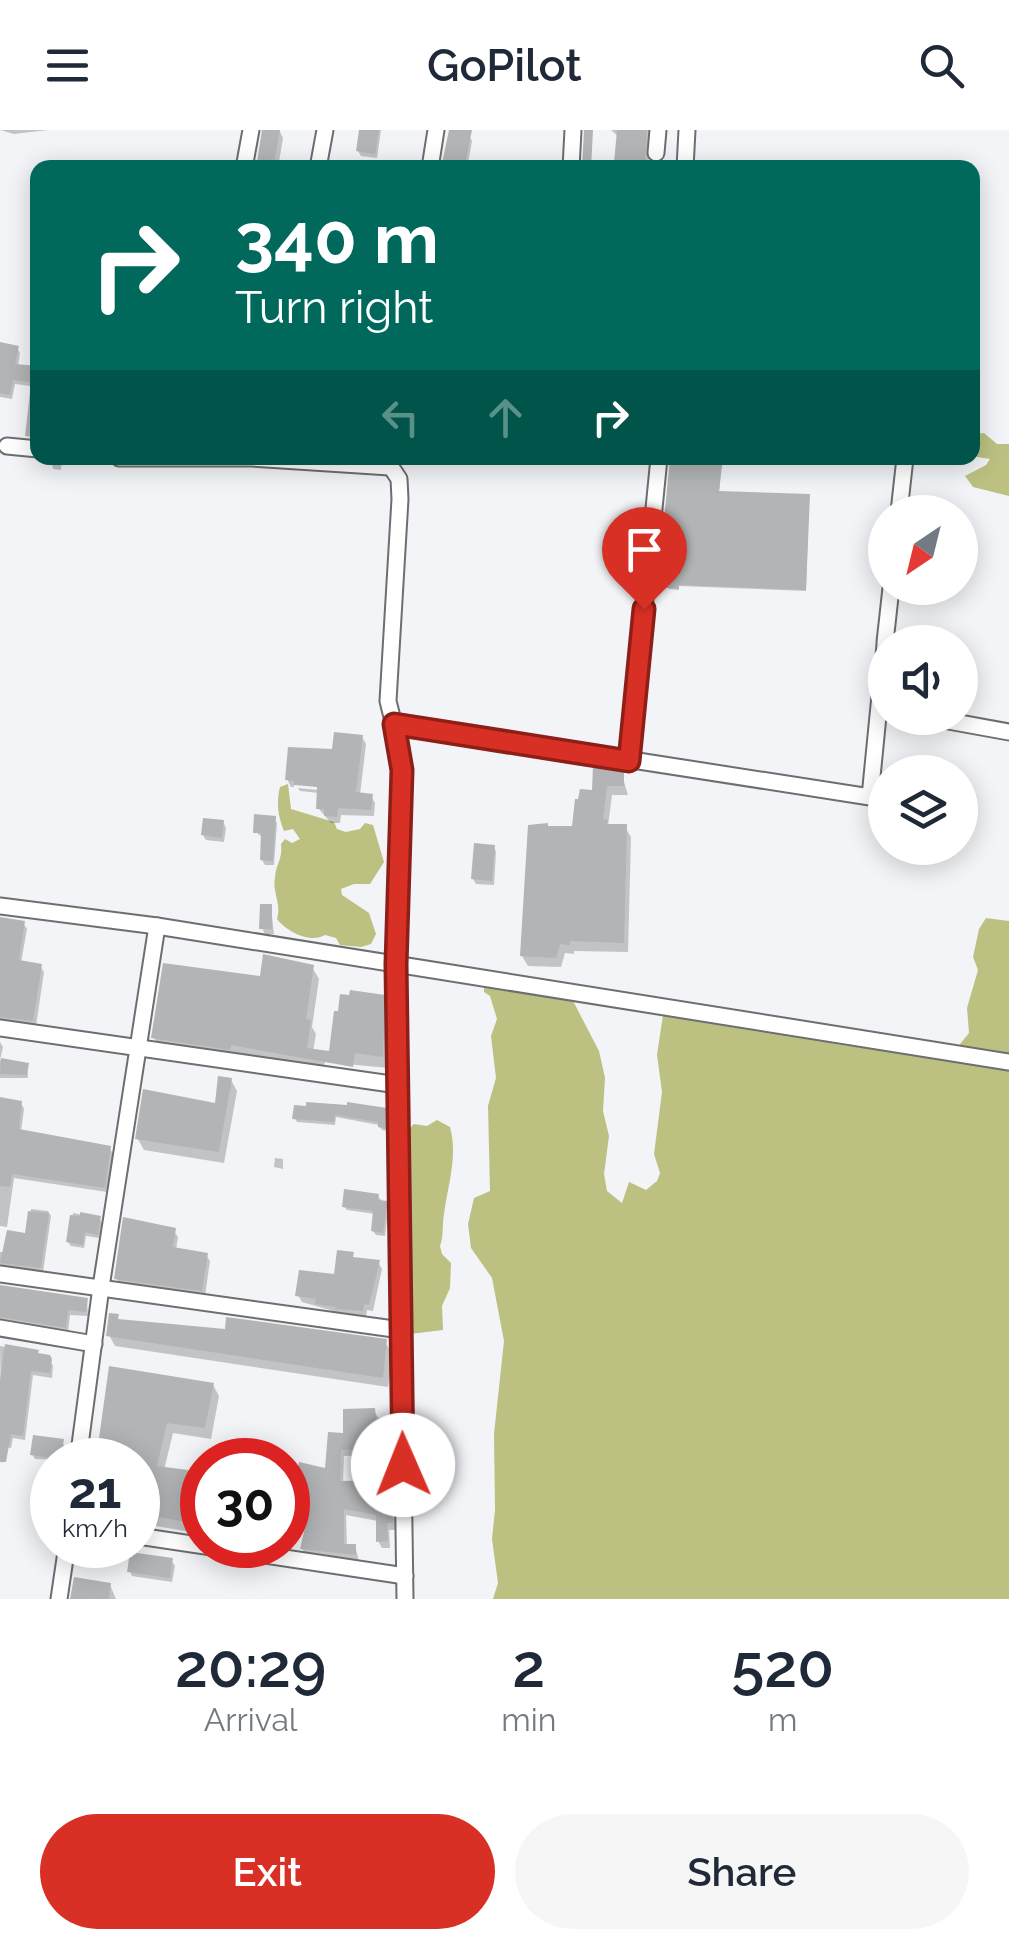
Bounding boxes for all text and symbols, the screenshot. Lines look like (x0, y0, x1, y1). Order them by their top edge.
icon: menu (40, 38, 95, 93)
icon: search (914, 38, 969, 93)
text: GoPilot (427, 39, 582, 92)
text: 340 m (235, 197, 439, 279)
icon: right (70, 200, 200, 330)
text: Turn right (235, 281, 433, 334)
icon: left (373, 390, 428, 445)
icon: ahead (478, 390, 533, 445)
icon: right (583, 390, 638, 445)
north arrow (868, 495, 978, 605)
map controls (868, 495, 978, 865)
pin (602, 507, 687, 610)
icon: arrive (617, 522, 672, 577)
button: sound (868, 625, 978, 735)
button: layers (868, 755, 978, 865)
position arrow (351, 1413, 455, 1517)
speed limit sign: 30 (180, 1438, 310, 1568)
text: 21 (69, 1461, 121, 1520)
text: km/h (62, 1513, 128, 1543)
text: 20:29 (175, 1631, 326, 1701)
text: 2 (512, 1631, 545, 1701)
text: 520 (731, 1631, 834, 1701)
text: Arrival (204, 1701, 298, 1738)
text: min (501, 1701, 556, 1738)
text: m (768, 1701, 797, 1738)
button: Exit (40, 1814, 495, 1929)
button: Share (515, 1814, 969, 1929)

